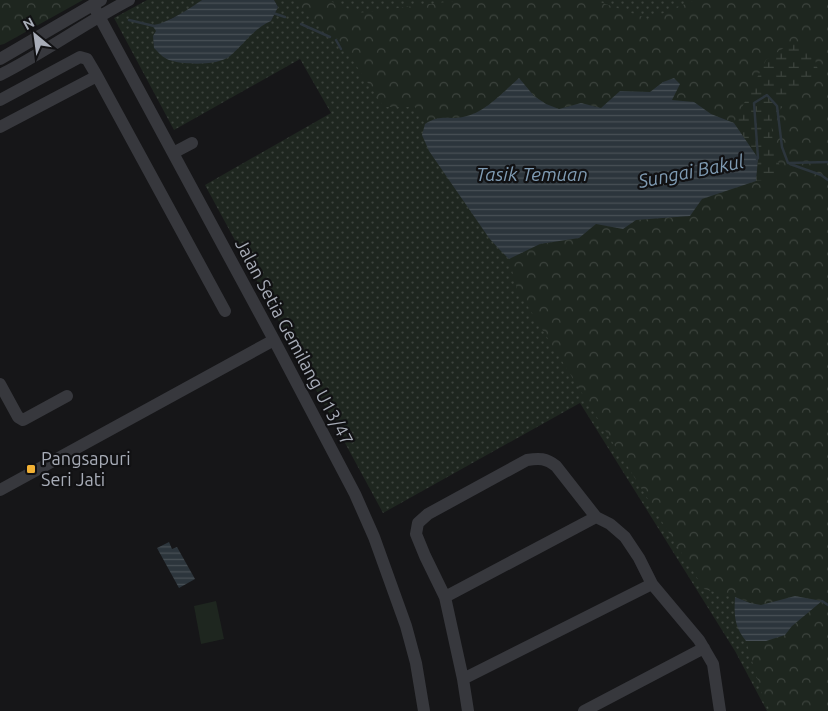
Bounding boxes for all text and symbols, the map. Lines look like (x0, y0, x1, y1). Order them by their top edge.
north arrow (10, 10, 60, 60)
text: N (20, 14, 37, 33)
water label: Sungai Bakul (635, 150, 746, 192)
water label: Tasik Temuan (476, 163, 588, 185)
street label: Jalan Setia Gemilang U13/47 (232, 235, 358, 448)
place label: Pangsapuri Seri Jati (41, 448, 131, 489)
marker: Pangsapuri Seri Jati (25, 463, 37, 475)

